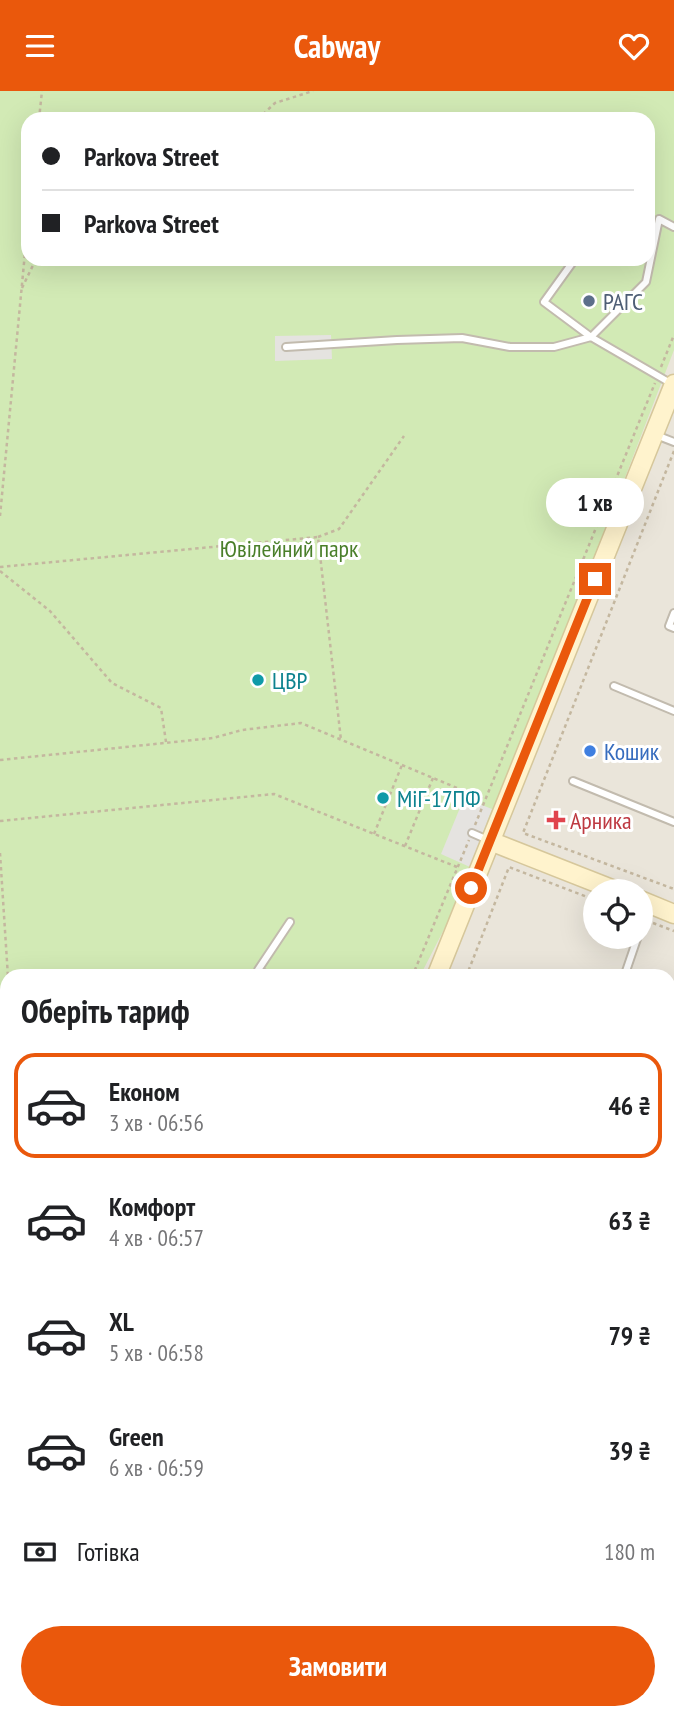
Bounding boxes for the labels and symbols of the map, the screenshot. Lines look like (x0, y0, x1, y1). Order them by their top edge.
place label: РАГС (603, 286, 643, 317)
marker: РАГС (581, 293, 597, 309)
callout: 1 хв (546, 477, 644, 526)
park label: Ювілейний парк (220, 533, 359, 564)
route end (579, 563, 611, 595)
place label: ЦВР (272, 665, 308, 696)
marker: ЦВР (250, 672, 266, 688)
place label: Кошик (604, 736, 660, 767)
marker: Кошик (582, 743, 598, 759)
place label: МіГ-17ПФ (397, 783, 480, 814)
marker: МіГ-17ПФ (375, 790, 391, 806)
place label: Арника (570, 805, 632, 836)
marker: Арника (548, 812, 564, 828)
route start (455, 872, 487, 904)

